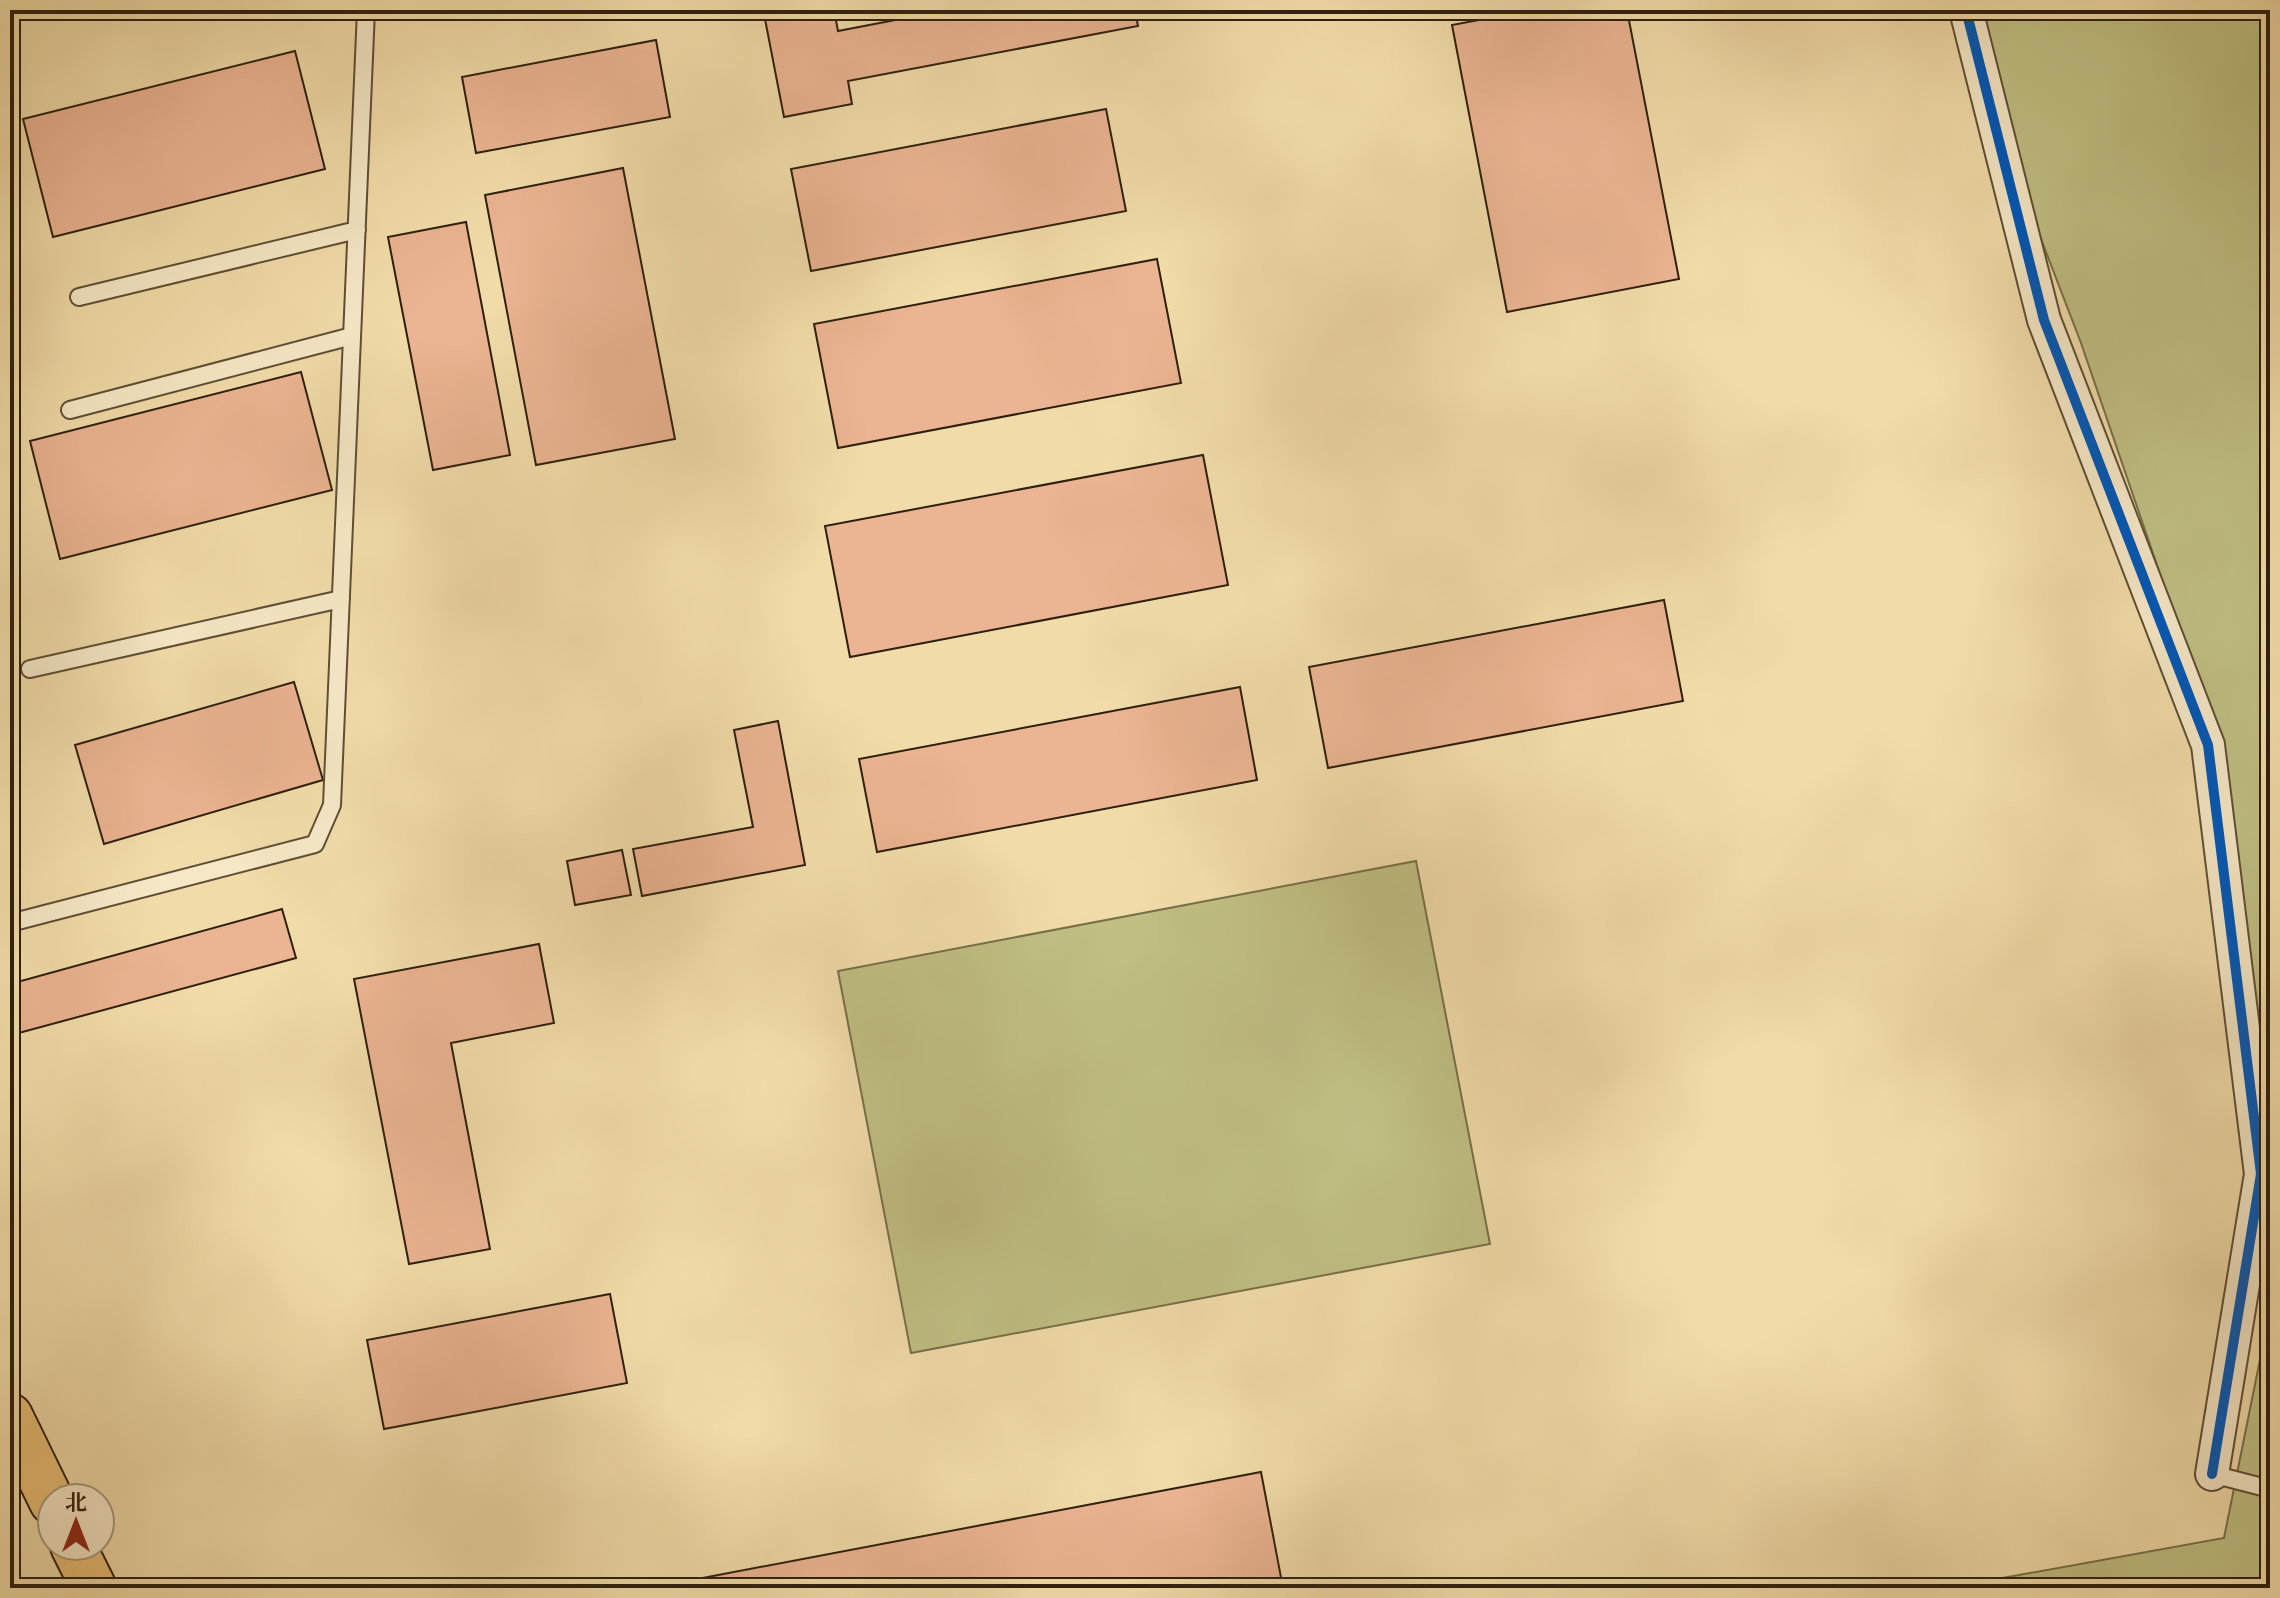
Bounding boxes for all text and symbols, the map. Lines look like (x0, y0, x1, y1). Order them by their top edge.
north arrow (36, 1482, 116, 1562)
text: 北 (65, 1490, 87, 1517)

